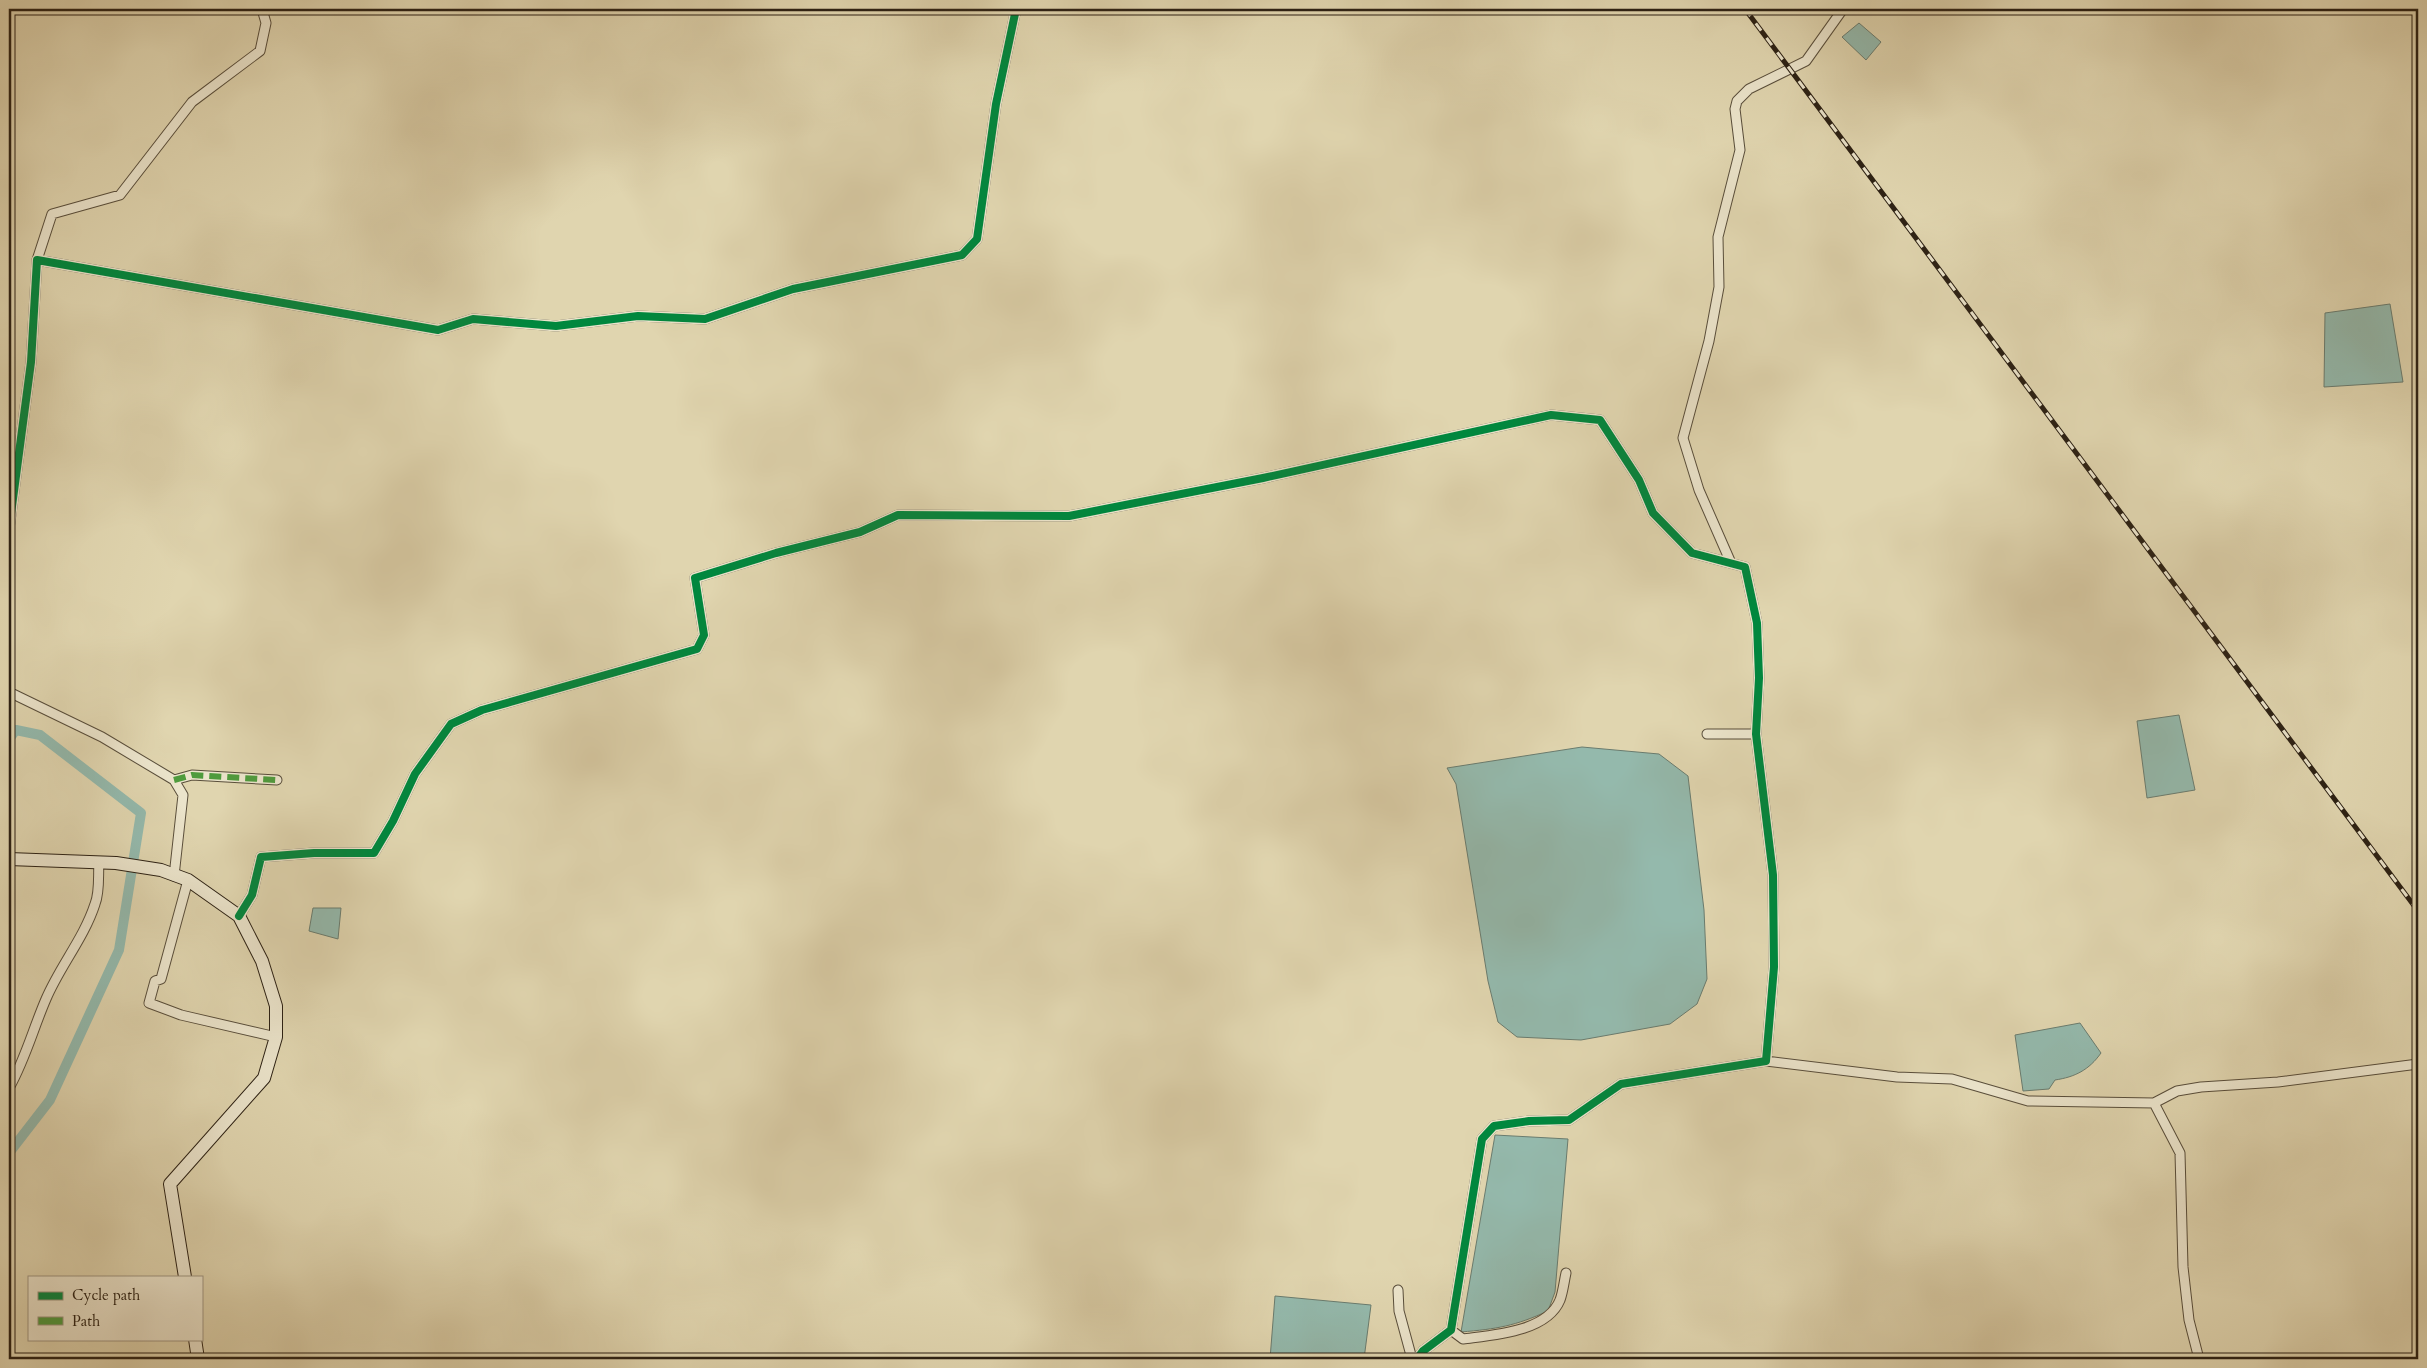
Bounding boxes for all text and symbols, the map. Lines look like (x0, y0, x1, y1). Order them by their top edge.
legend (28, 1276, 202, 1340)
text: Cycle path (72, 1285, 141, 1305)
text: Path (72, 1311, 101, 1331)

